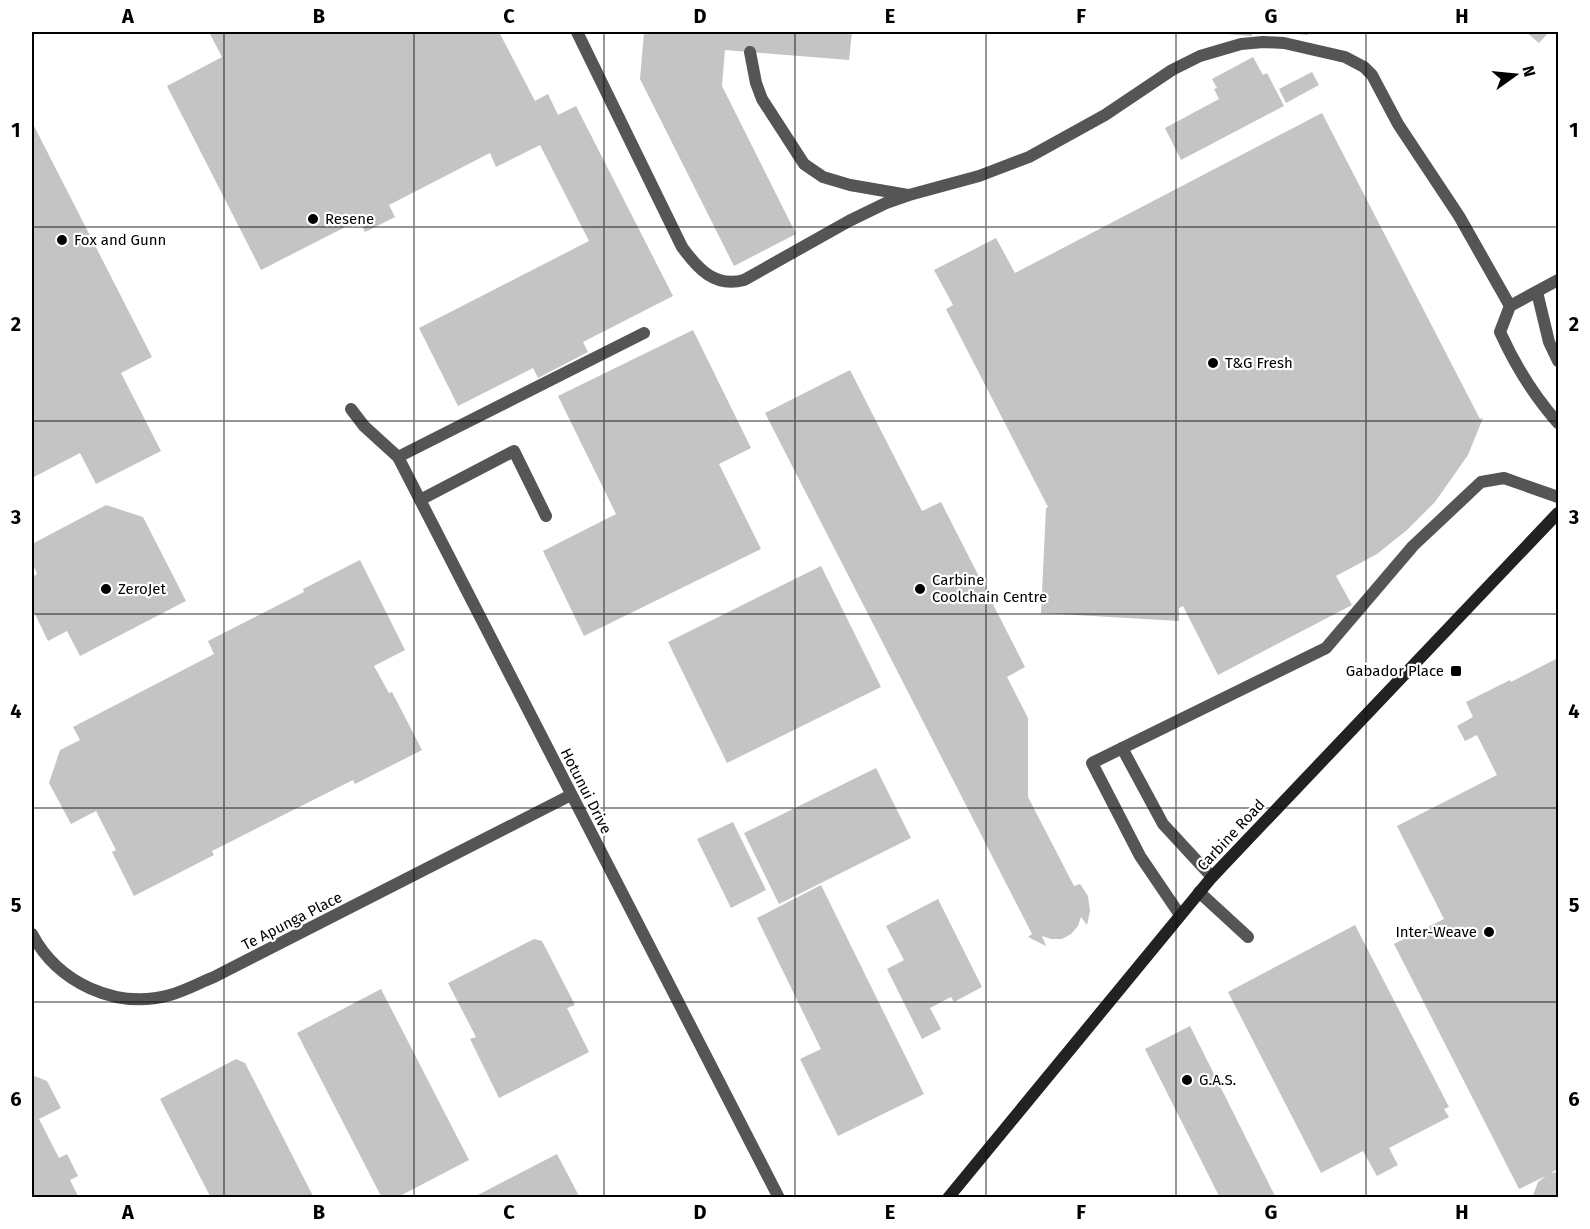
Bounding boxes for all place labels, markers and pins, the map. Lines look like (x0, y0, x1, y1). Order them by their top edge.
place label: Resene (325, 210, 374, 228)
marker: Resene (306, 212, 320, 226)
place label: Fox and Gunn (74, 231, 166, 249)
marker: Fox and Gunn (55, 233, 69, 247)
place label: T&G Fresh (1225, 354, 1293, 372)
marker: T&G Fresh (1206, 356, 1220, 370)
place label: Carbine Coolchain Centre (932, 571, 1047, 606)
place label: ZeroJet (118, 580, 167, 598)
marker: ZeroJet (99, 582, 113, 596)
marker: Carbine Coolchain Centre (913, 582, 927, 596)
place label: Gabador Place (1346, 662, 1444, 680)
marker: Gabador Place (1449, 664, 1463, 678)
place label: Inter-Weave (1395, 923, 1477, 941)
marker: Inter-Weave (1482, 925, 1496, 939)
place label: G.A.S. (1199, 1071, 1236, 1089)
marker: G.A.S. (1180, 1073, 1194, 1087)

